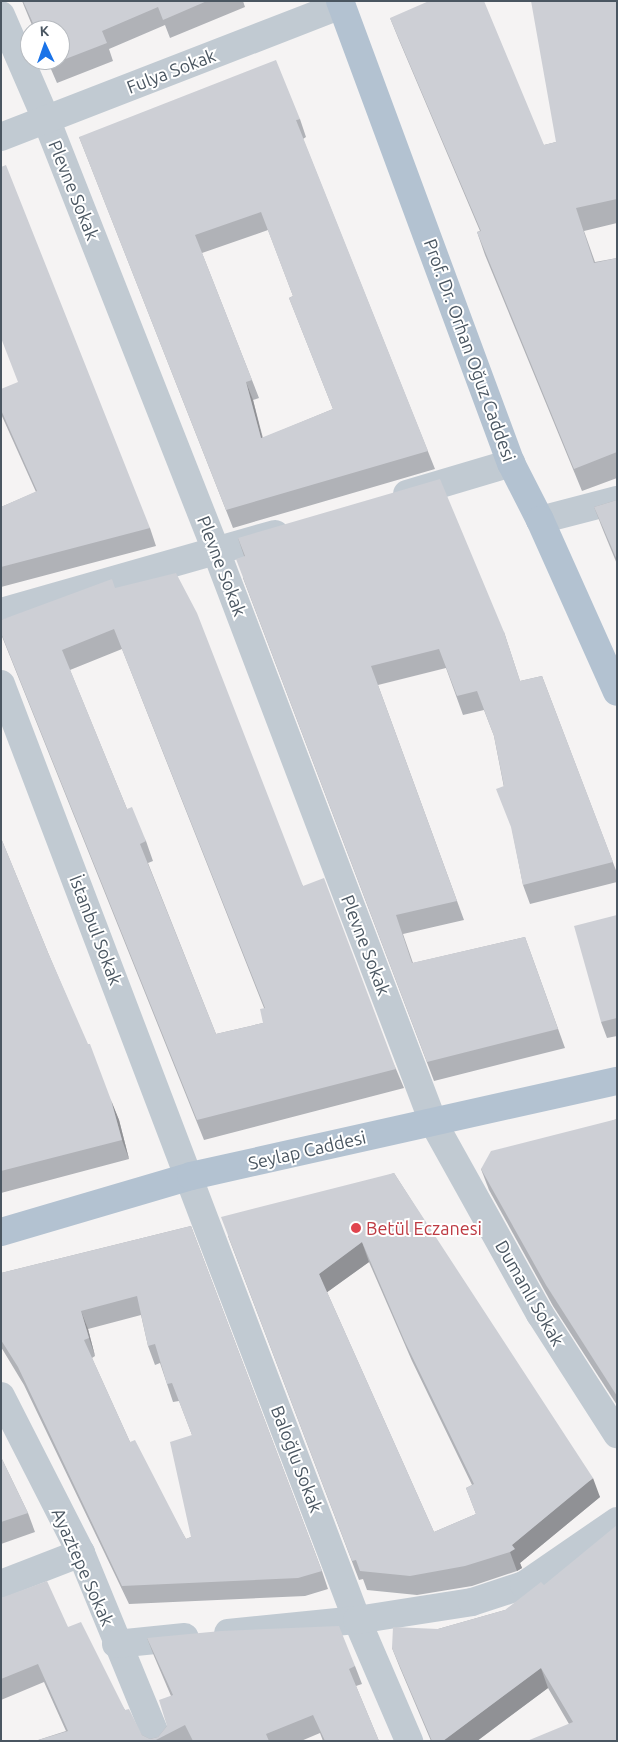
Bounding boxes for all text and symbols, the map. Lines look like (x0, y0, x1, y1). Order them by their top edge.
north arrow (20, 20, 70, 70)
text: K (39, 23, 49, 39)
street label: Fulya Sokak (123, 44, 219, 98)
street label: Plevne Sokak (44, 137, 104, 243)
street label: Prof. Dr. Orhan Oğuz Caddesi (420, 236, 520, 464)
street label: Plevne Sokak (193, 513, 251, 619)
street label: İstanbul Sokak (65, 872, 127, 988)
street label: Plevne Sokak (337, 892, 395, 998)
street label: Seylap Caddesi (246, 1126, 368, 1174)
place label: Betül Eczanesi (366, 1217, 482, 1239)
marker: Betül Eczanesi (350, 1222, 362, 1234)
street label: Dumanlı Sokak (491, 1236, 569, 1350)
street label: Baloğlu Sokak (267, 1402, 327, 1516)
street label: Ayaztepe Sokak (47, 1505, 119, 1629)

